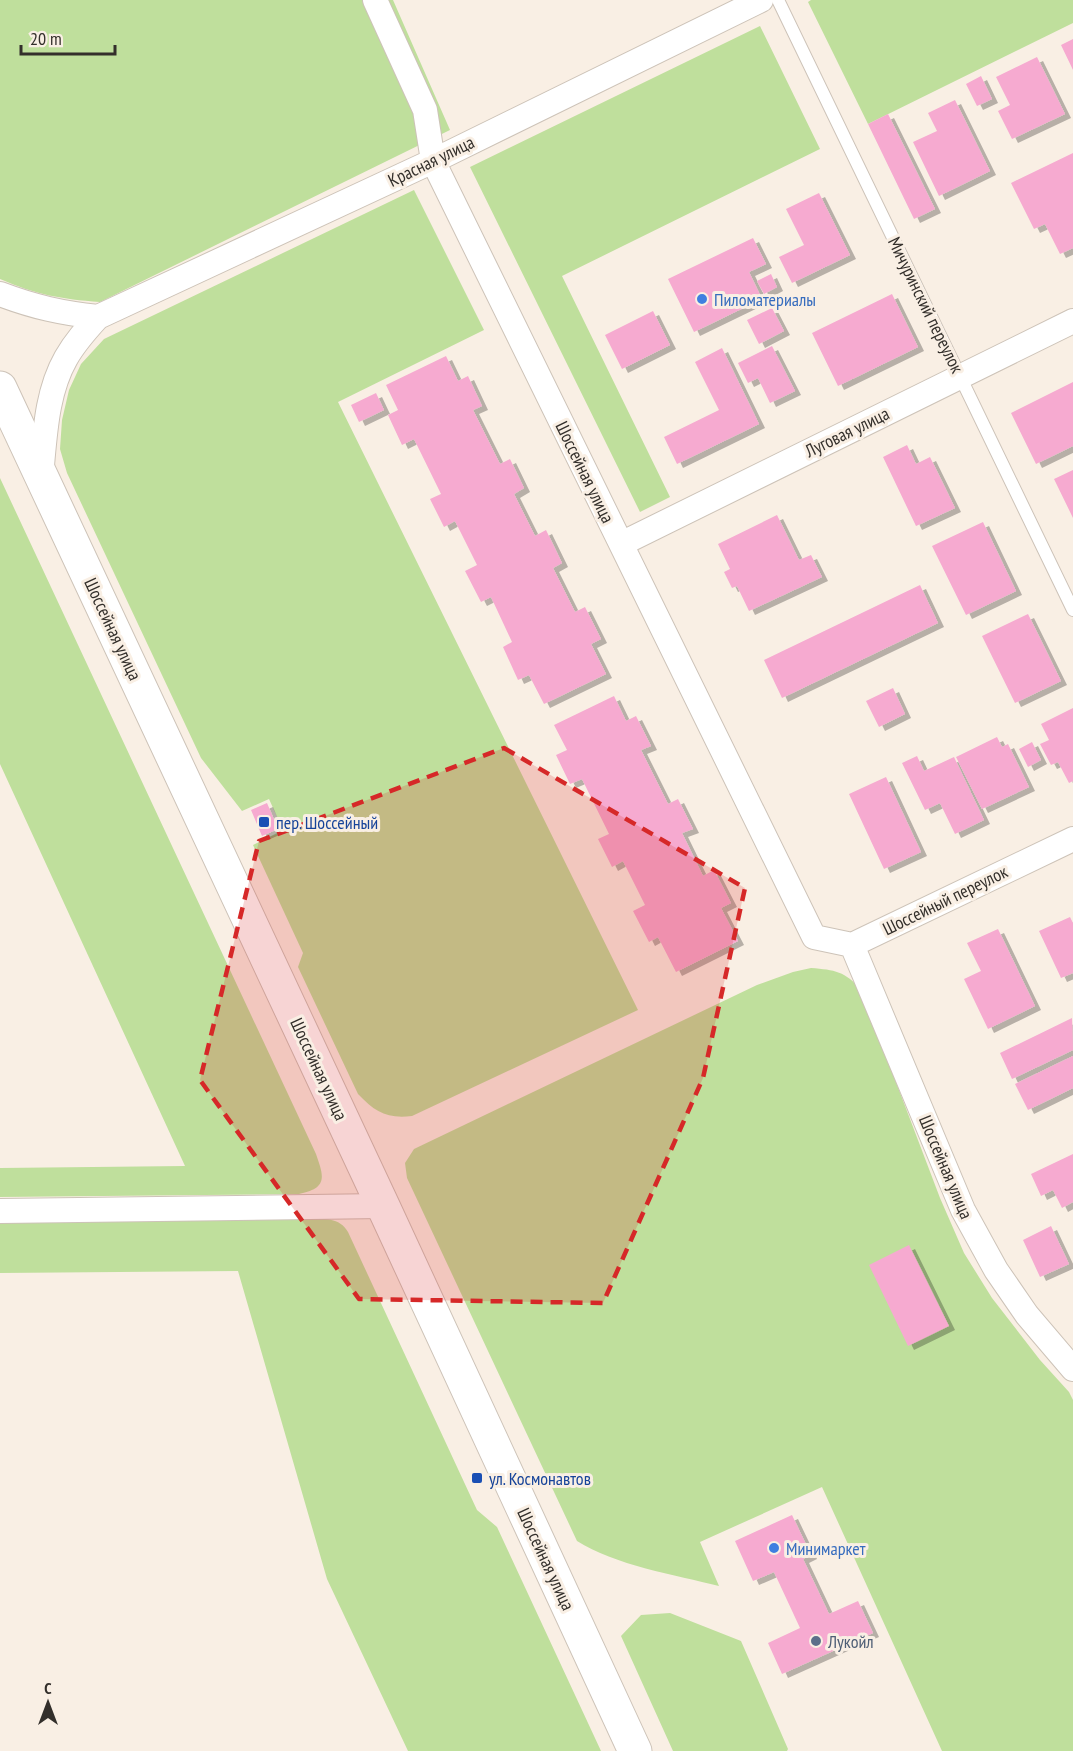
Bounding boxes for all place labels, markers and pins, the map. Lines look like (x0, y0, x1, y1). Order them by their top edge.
place label: Пиломатериалы (714, 288, 816, 311)
marker: Пиломатериалы (695, 292, 709, 306)
place label: пер. Шоссейный (276, 811, 378, 834)
marker: пер. Шоссейный (257, 815, 271, 829)
place label: ул. Космонавтов (489, 1467, 591, 1490)
marker: ул. Космонавтов (470, 1471, 484, 1485)
place label: Минимаркет (786, 1537, 866, 1560)
marker: Минимаркет (767, 1541, 781, 1555)
place label: Лукойл (827, 1630, 874, 1653)
marker: Лукойл (809, 1634, 823, 1648)

